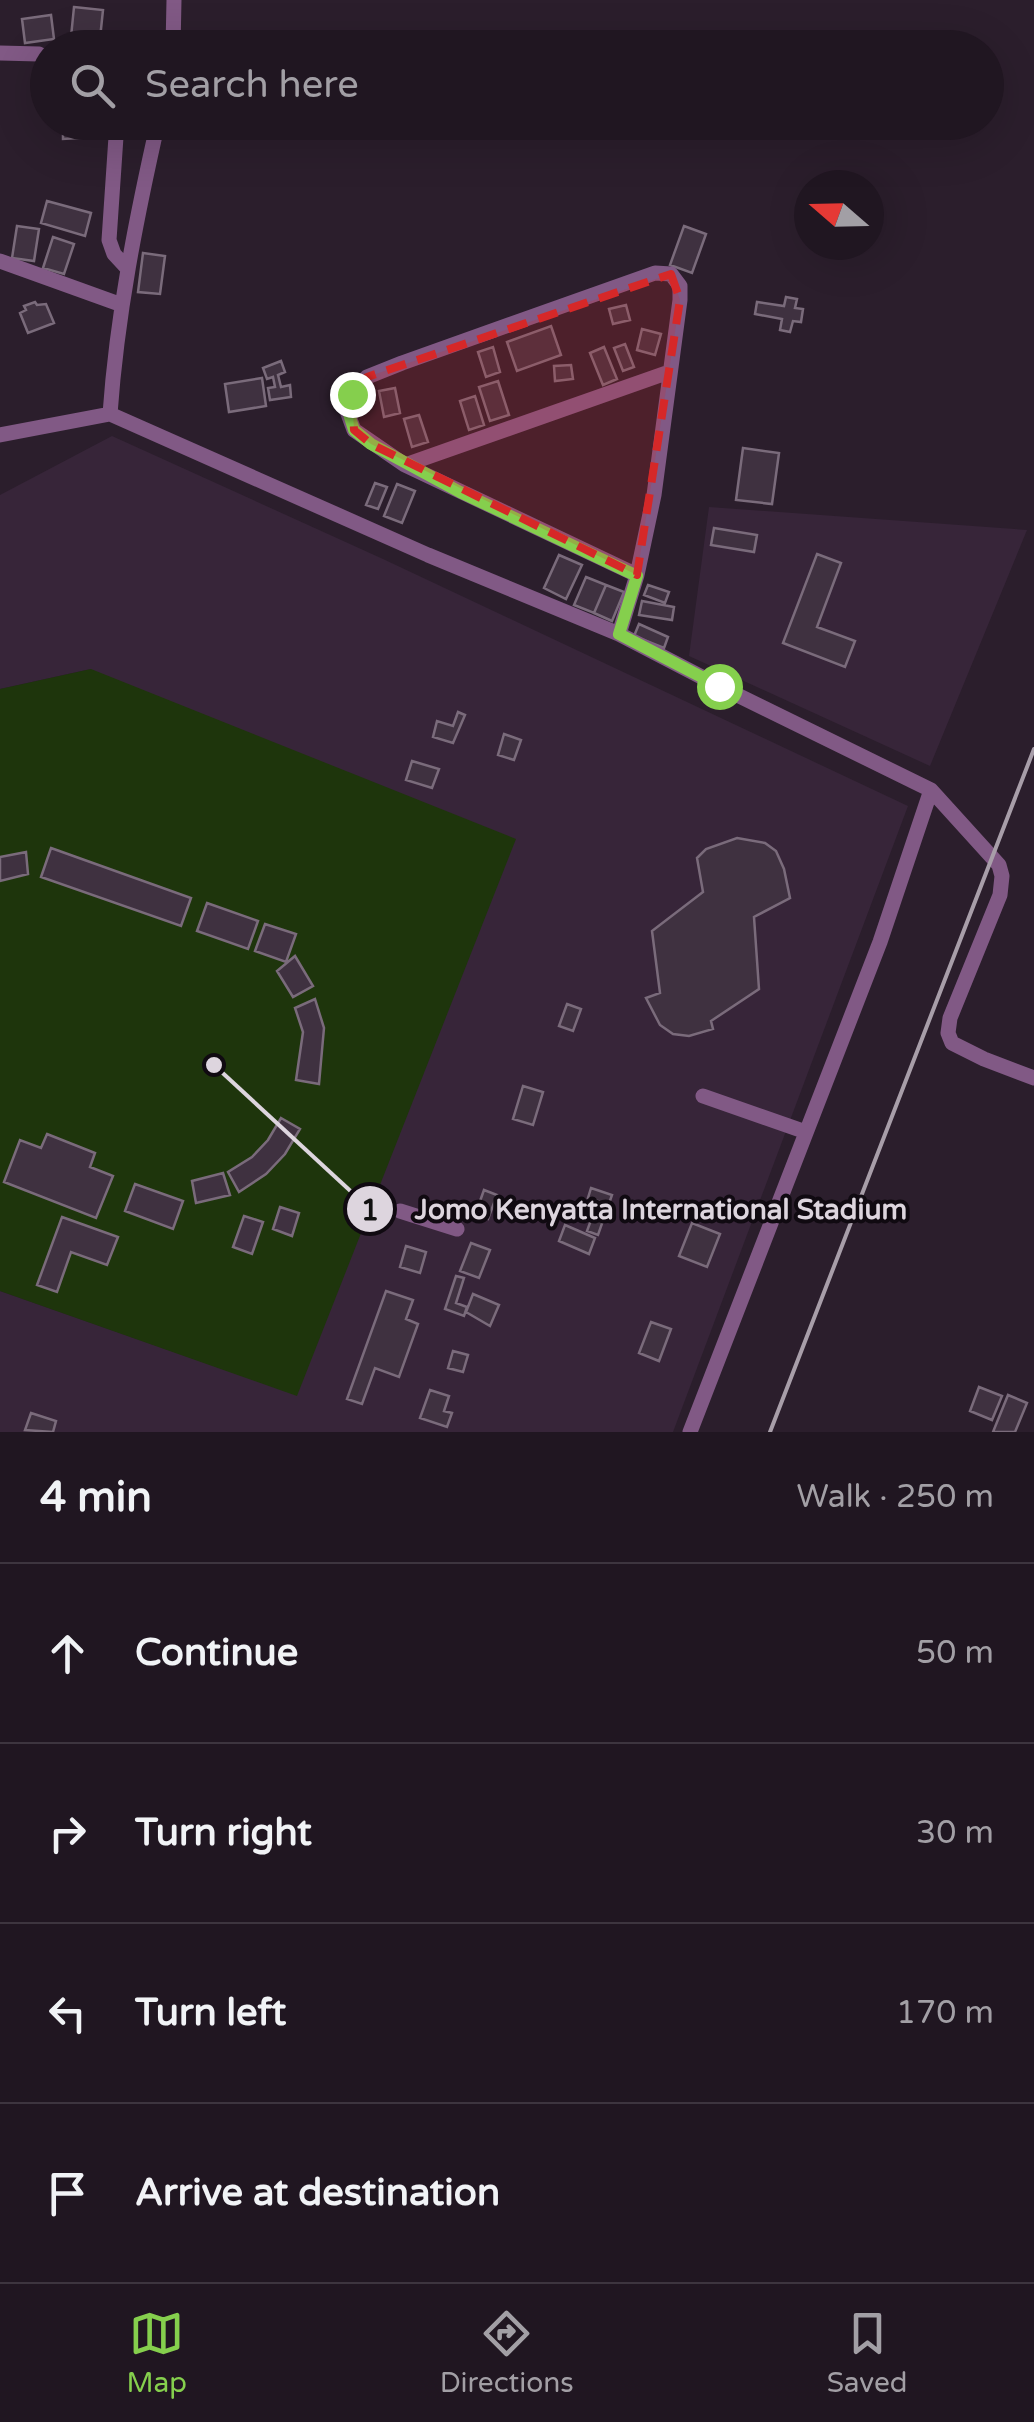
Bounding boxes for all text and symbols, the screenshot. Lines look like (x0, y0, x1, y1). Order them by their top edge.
search box (30, 30, 1004, 140)
icon: search (65, 58, 120, 113)
text: Search here (145, 62, 359, 108)
north arrow (794, 170, 884, 260)
route end (330, 372, 376, 418)
route start (697, 664, 743, 710)
callout: Jomo Kenyatta International Stadium (345, 1180, 927, 1238)
text: 1 (361, 1192, 379, 1229)
text: Jomo Kenyatta International Stadium (414, 1193, 907, 1227)
text: 4 min (40, 1472, 152, 1523)
text: Walk · 250 m (797, 1478, 994, 1516)
icon: ahead (40, 1626, 95, 1681)
text: Continue (135, 1630, 298, 1676)
text: 50 m (916, 1634, 994, 1672)
icon: right (40, 1806, 95, 1861)
text: Turn right (135, 1810, 312, 1856)
text: 30 m (916, 1814, 994, 1852)
icon: left (40, 1986, 95, 2041)
text: Turn left (135, 1990, 286, 2036)
text: 170 m (896, 1994, 994, 2032)
icon: arrive (40, 2166, 95, 2221)
text: Arrive at destination (135, 2170, 500, 2216)
tab: Map (126, 2306, 187, 2400)
tab: Directions (440, 2306, 574, 2400)
tab: Saved (827, 2306, 908, 2400)

